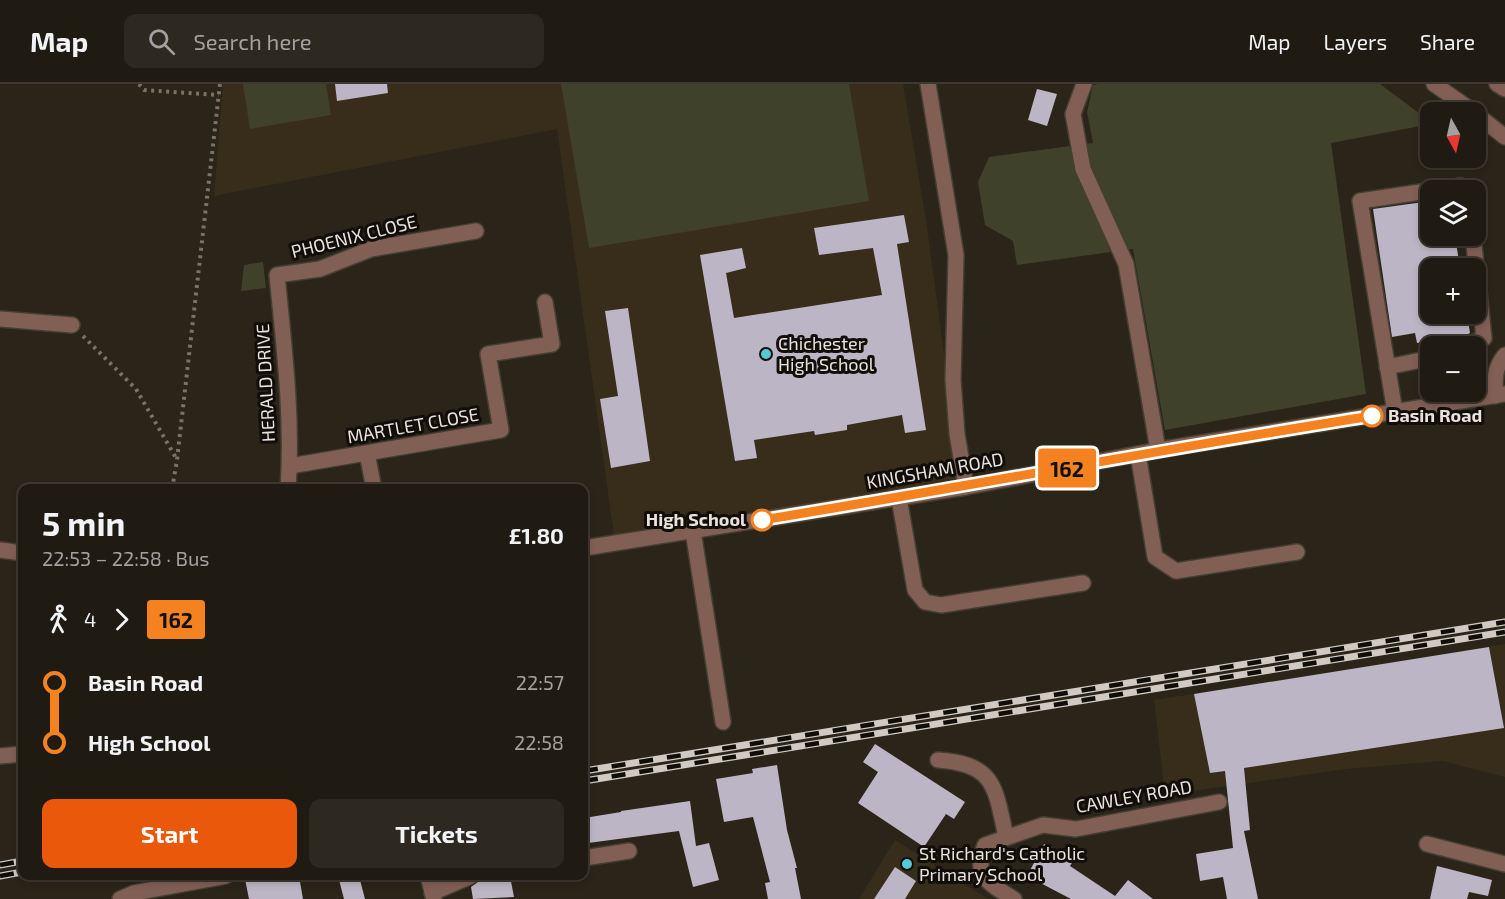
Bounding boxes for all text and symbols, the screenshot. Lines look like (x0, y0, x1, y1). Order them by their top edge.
search box (124, 14, 544, 68)
text: Map (30, 24, 88, 58)
icon: search (145, 25, 178, 58)
text: Search here (193, 28, 312, 54)
text: Map (1248, 29, 1290, 54)
text: Layers (1323, 29, 1387, 54)
text: Share (1420, 29, 1475, 54)
north arrow (1420, 102, 1486, 168)
map controls (1420, 102, 1486, 402)
button: layers (1420, 180, 1486, 246)
street label: PHOENIX CLOSE (289, 210, 419, 262)
button: + (1420, 258, 1486, 324)
street label: HERALD DRIVE (251, 323, 279, 443)
place label: Chichester High School (778, 332, 875, 375)
button: − (1420, 336, 1486, 402)
marker: Chichester High School (759, 347, 773, 361)
street label: MARTLET CLOSE (345, 403, 480, 447)
place label: Basin Road (1388, 404, 1482, 426)
marker: Basin Road (1361, 405, 1383, 427)
street label: KINGSHAM ROAD (865, 447, 1005, 493)
line badge: 162 (1032, 448, 1102, 488)
text: 162 (1050, 456, 1084, 481)
text: 5 min (42, 503, 125, 543)
place label: High School (646, 508, 746, 530)
marker: High School (751, 509, 773, 531)
text: £1.80 (509, 522, 564, 548)
text: 22:53 – 22:58 · Bus (42, 546, 209, 570)
icon: walk (42, 603, 75, 636)
icon: forward (105, 603, 138, 636)
text: 4 (84, 607, 96, 631)
text: 162 (159, 607, 193, 632)
text: Basin Road (88, 669, 203, 695)
text: 22:57 (516, 670, 564, 694)
text: High School (88, 729, 211, 755)
text: 22:58 (514, 730, 564, 754)
street label: CAWLEY ROAD (1074, 775, 1194, 817)
button: Start (42, 799, 297, 868)
button: Tickets (309, 799, 564, 868)
place label: St Richard's Catholic Primary School (919, 842, 1085, 885)
marker: St Richard's Catholic Primary School (900, 857, 914, 871)

